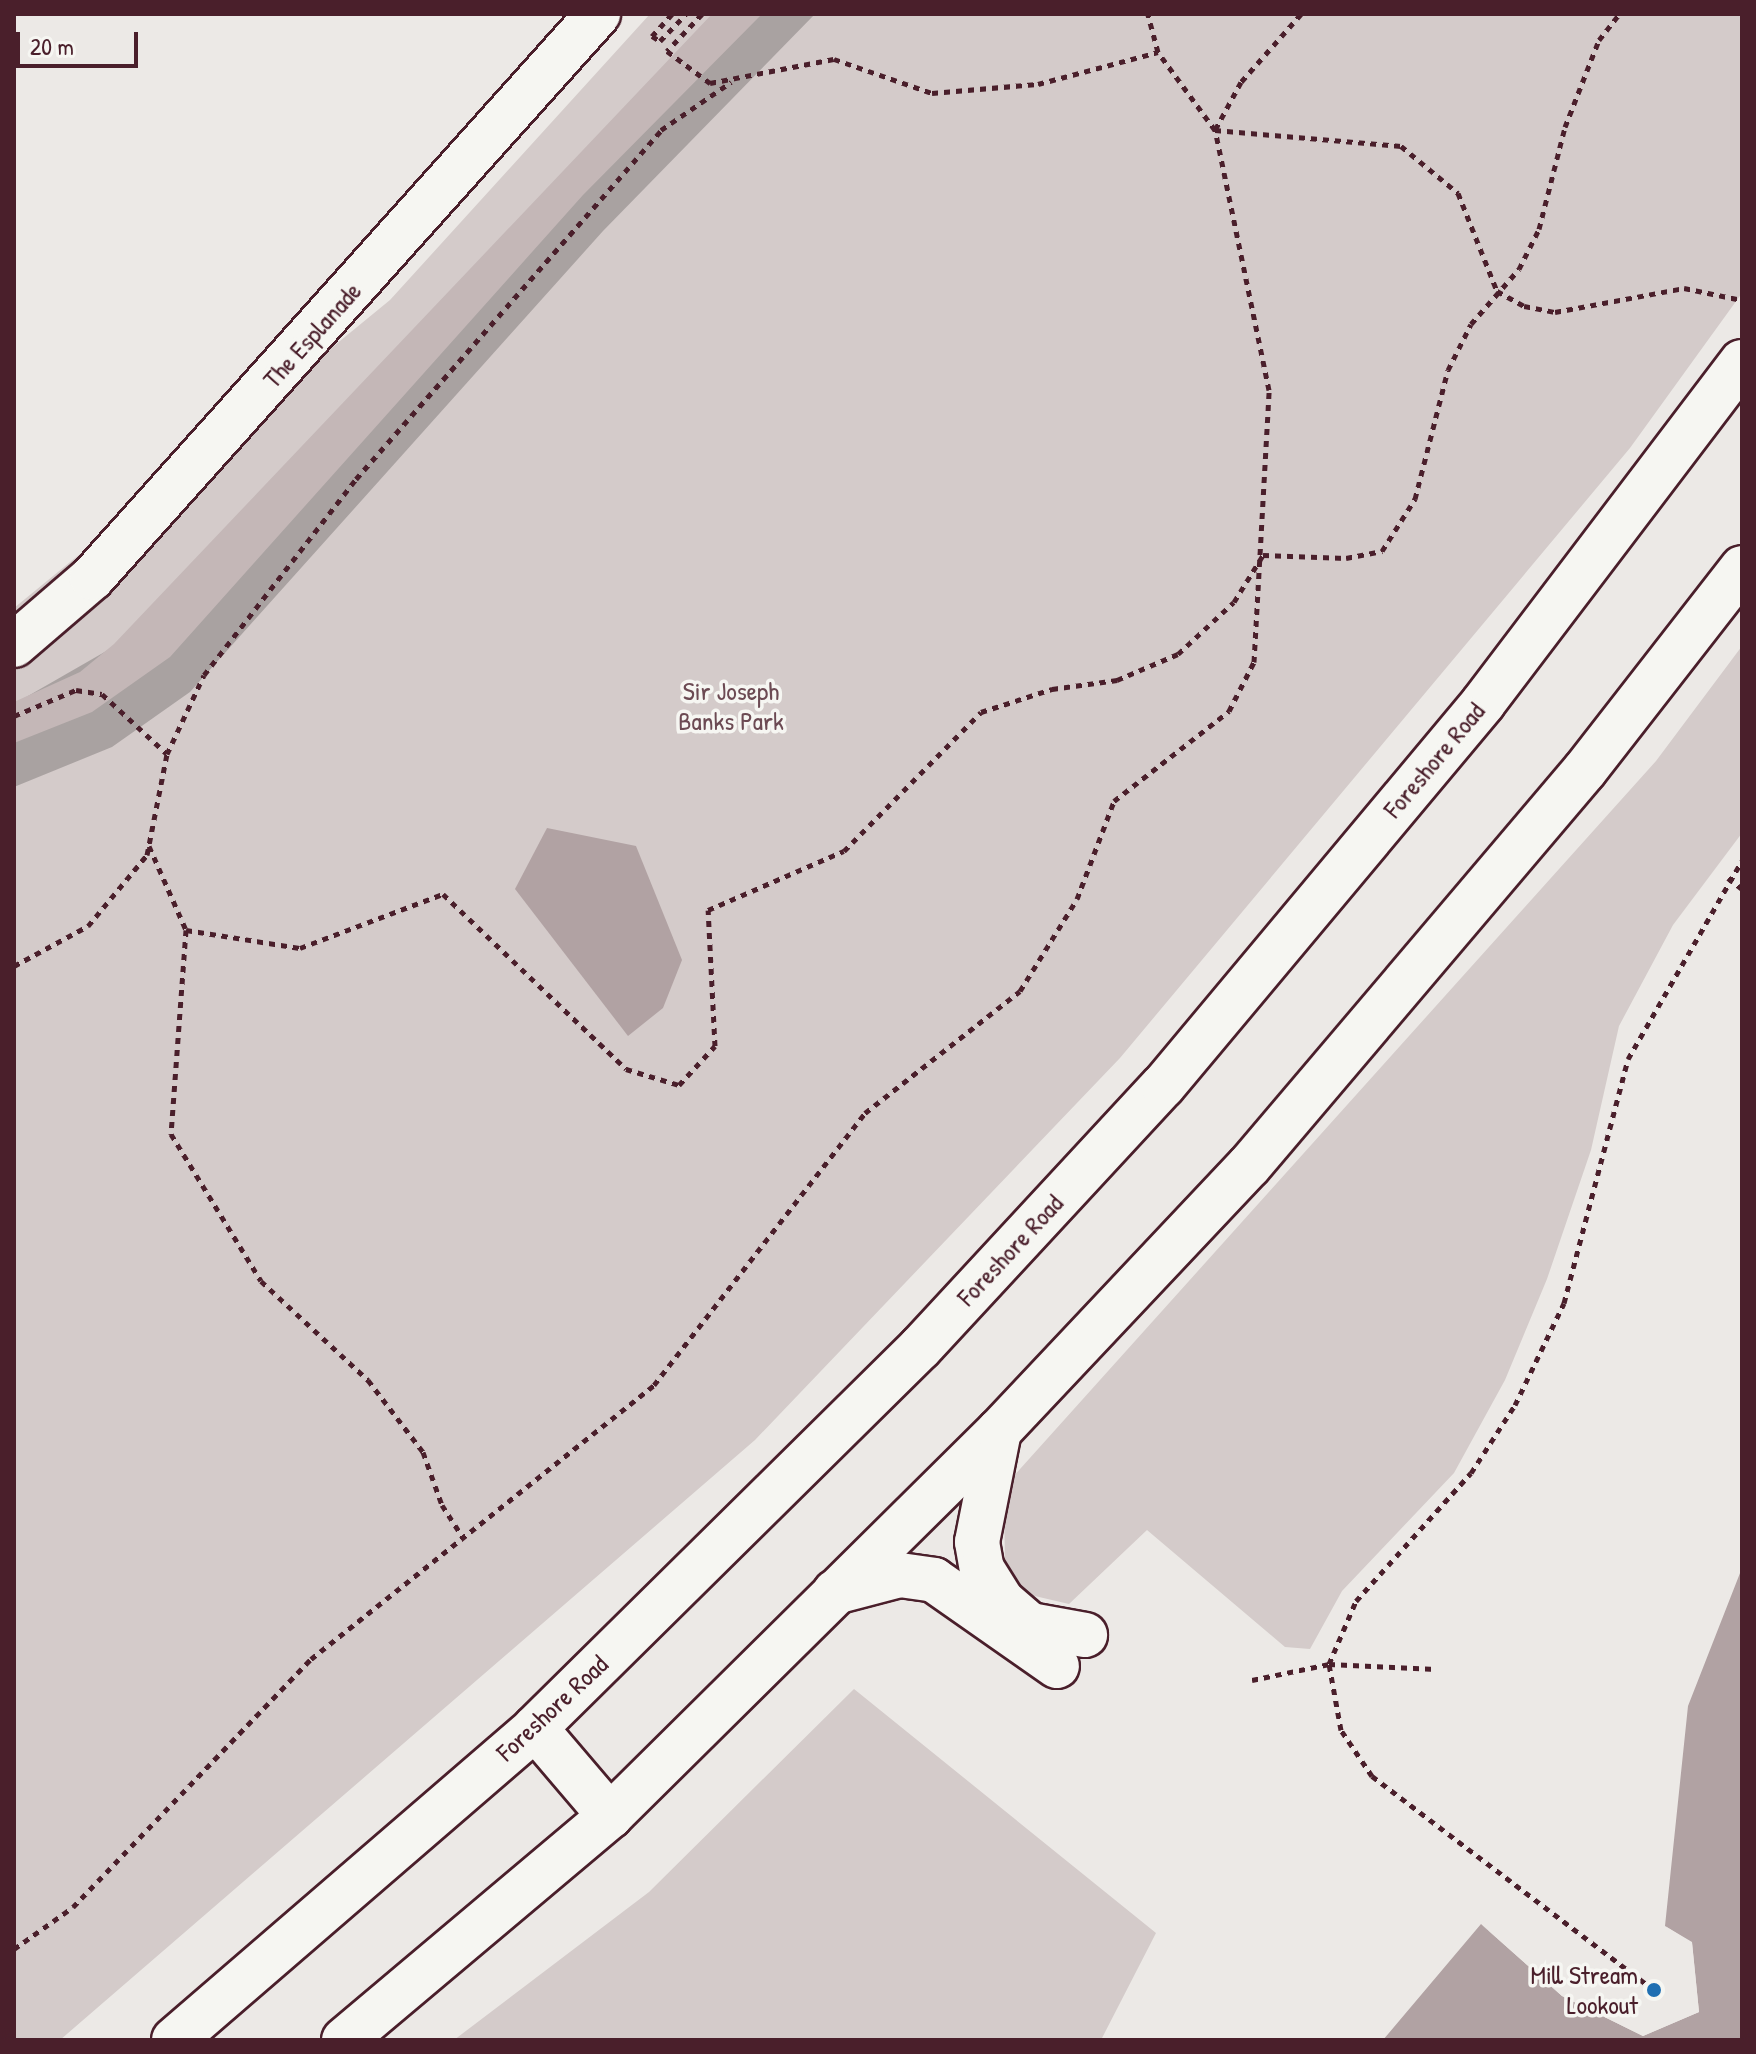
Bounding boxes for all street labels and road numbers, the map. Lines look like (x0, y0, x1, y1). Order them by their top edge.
street label: The Esplanade (256, 276, 368, 394)
street label: Foreshore Road (1377, 696, 1491, 824)
street label: Foreshore Road (951, 1188, 1069, 1312)
street label: Foreshore Road (490, 1649, 614, 1767)

